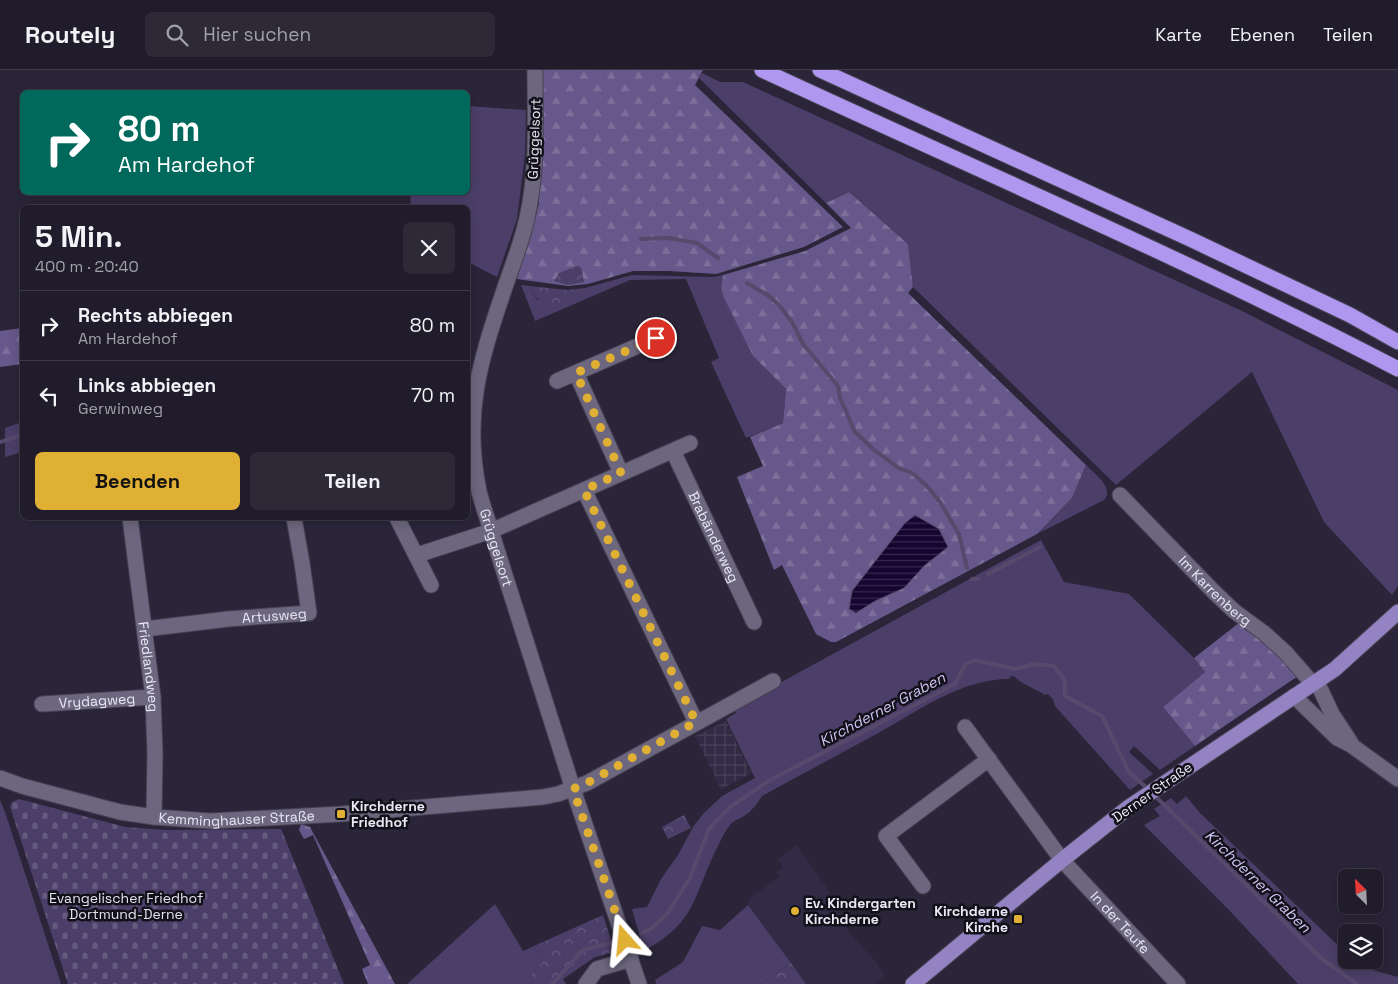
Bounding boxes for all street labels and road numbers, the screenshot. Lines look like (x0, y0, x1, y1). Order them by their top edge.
street label: Grüggelsort (524, 98, 544, 180)
street label: Brabänderweg (684, 488, 743, 585)
street label: Grüggelsort (476, 506, 517, 589)
street label: Im Karrenberg (1175, 552, 1255, 630)
street label: Artusweg (241, 604, 307, 627)
street label: Friedlandweg (134, 620, 163, 712)
street label: Vrydagweg (58, 689, 136, 712)
street label: Derner Straße (1108, 758, 1196, 826)
street label: Kemminghauser Straße (158, 806, 315, 830)
street label: In der Teufe (1087, 887, 1154, 957)

